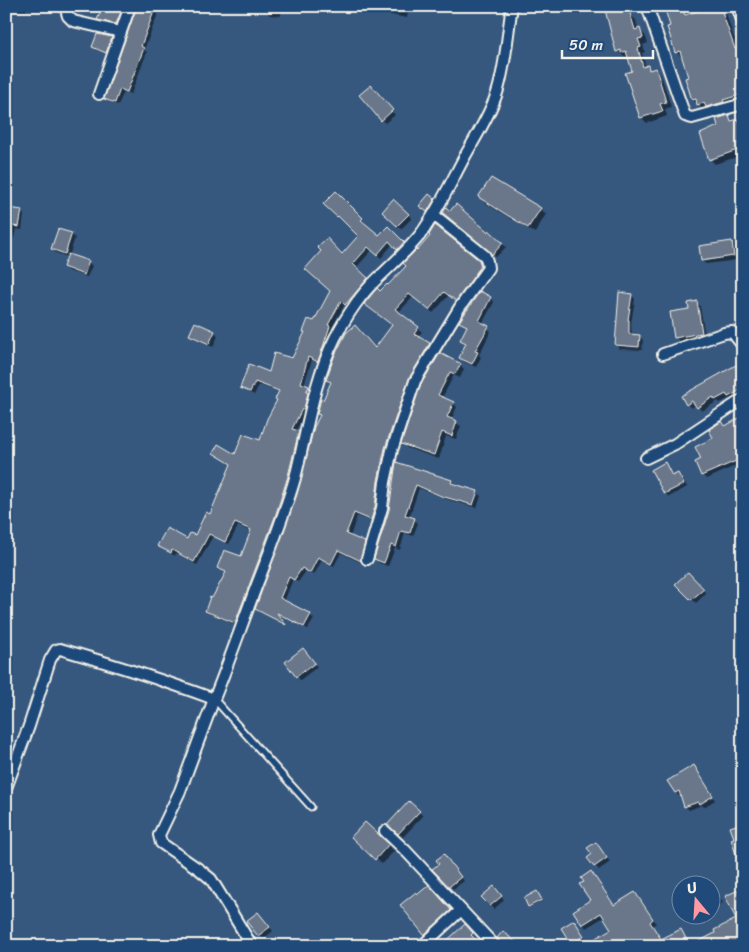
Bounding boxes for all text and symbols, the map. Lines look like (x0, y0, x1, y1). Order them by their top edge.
scale bar (562, 28, 653, 60)
text: 50 m (569, 32, 604, 58)
north arrow (672, 874, 722, 924)
text: U (684, 875, 701, 901)

